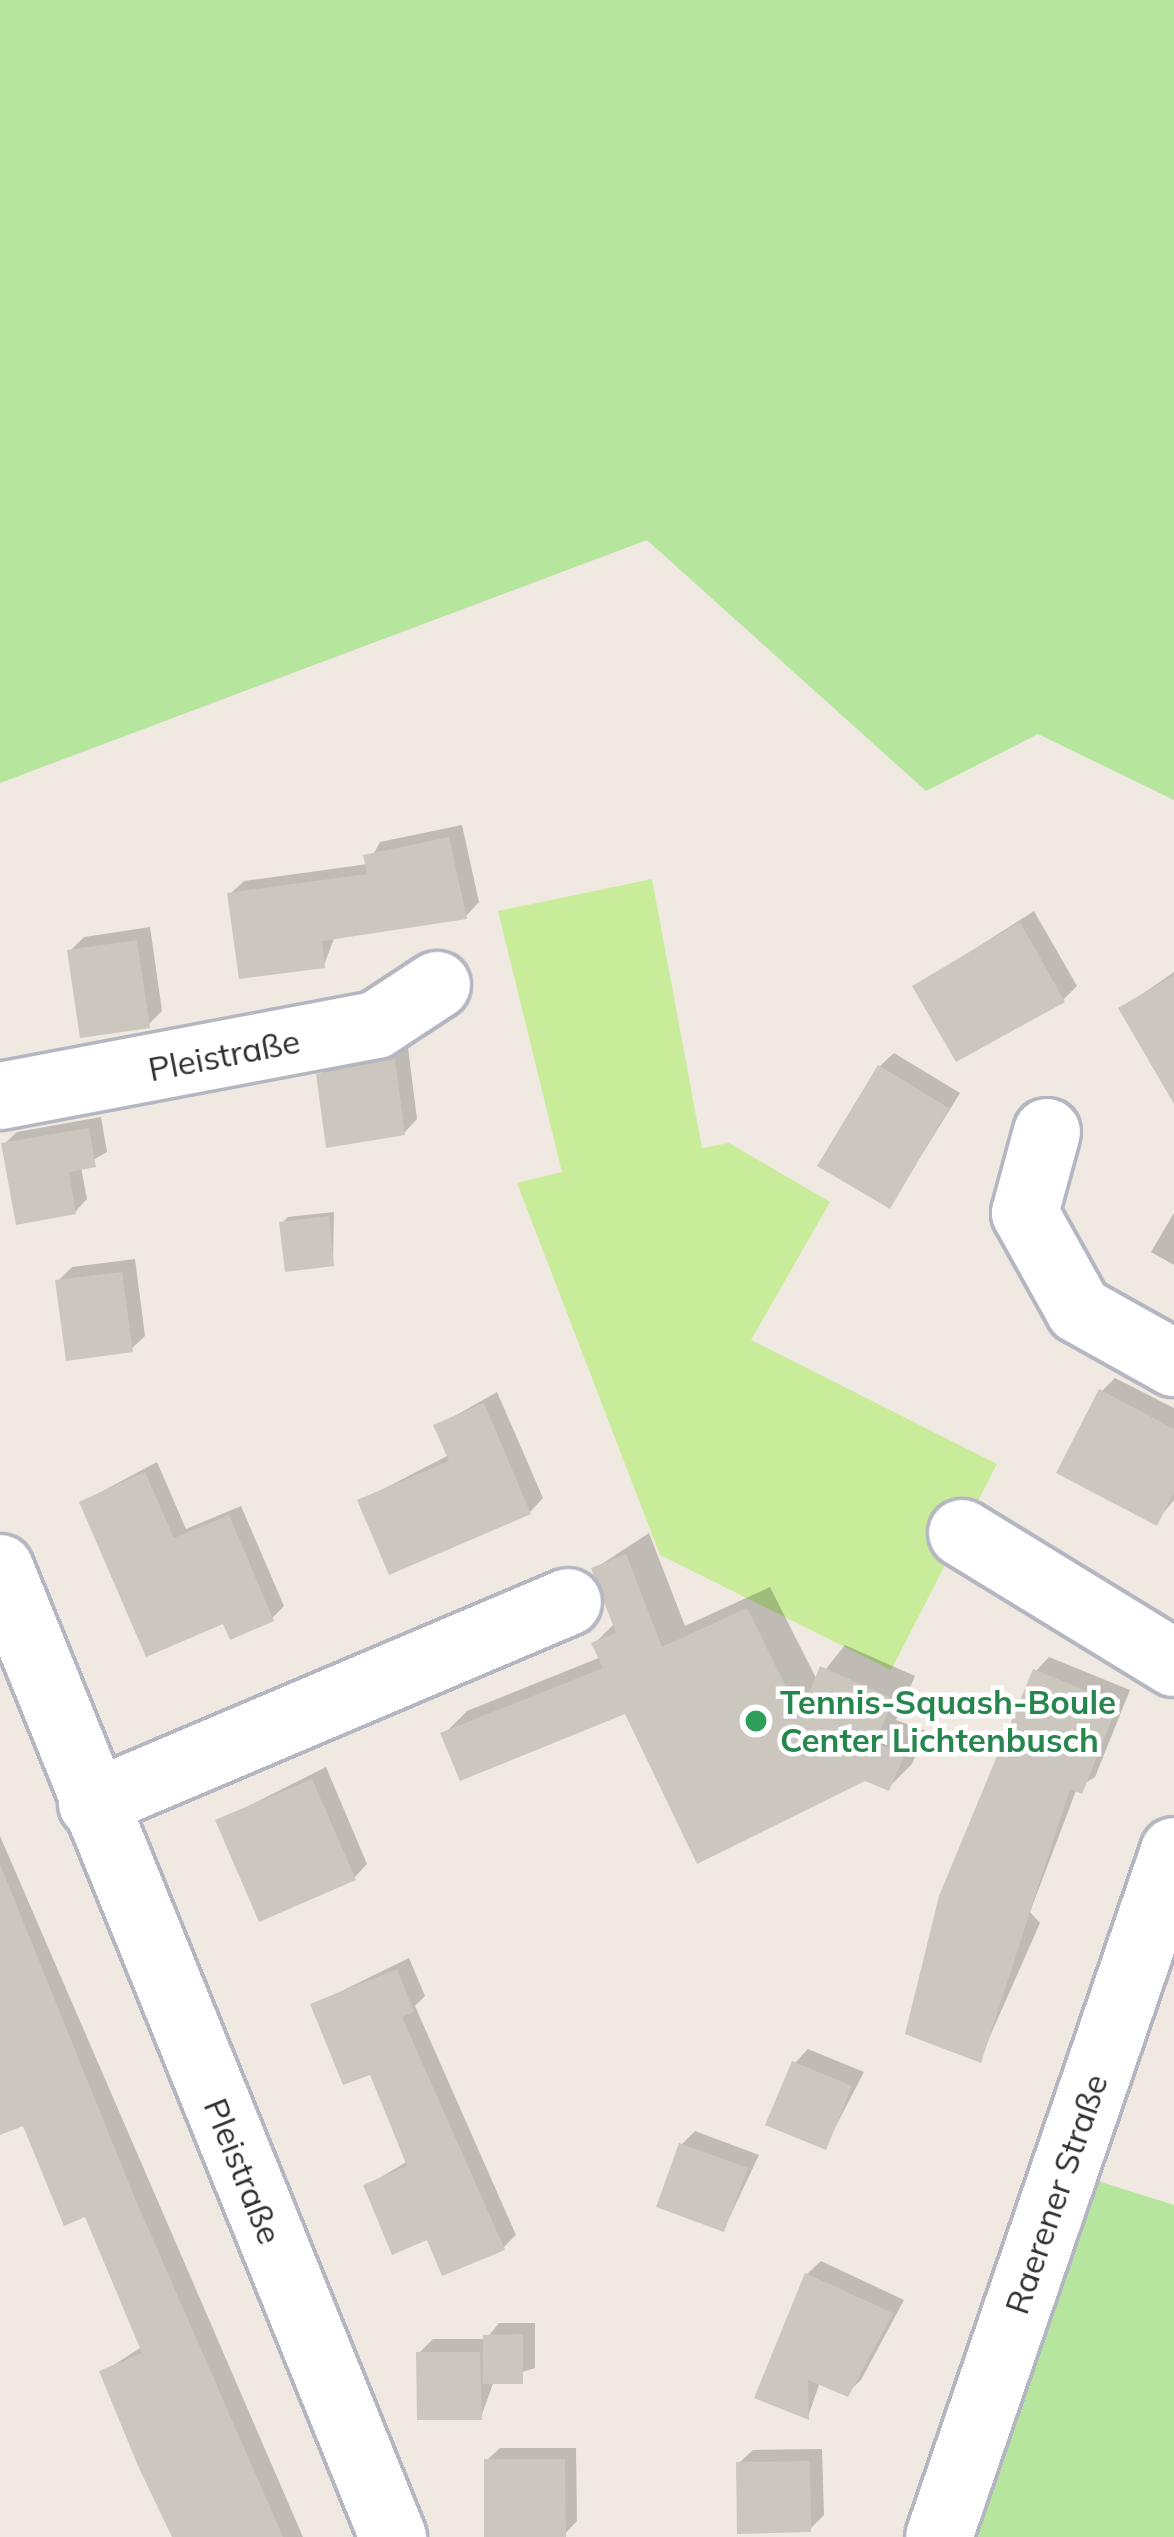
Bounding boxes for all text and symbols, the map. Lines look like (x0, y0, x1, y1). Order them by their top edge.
street label: Pleistraße (145, 1021, 303, 1089)
place label: Tennis-Squash-Boule Center Lichtenbusch (780, 1682, 1116, 1760)
marker: Tennis-Squash-Boule Center Lichtenbusch (743, 1708, 769, 1734)
street label: Raerener Straße (996, 2069, 1116, 2319)
street label: Pleistraße (196, 2092, 290, 2250)

